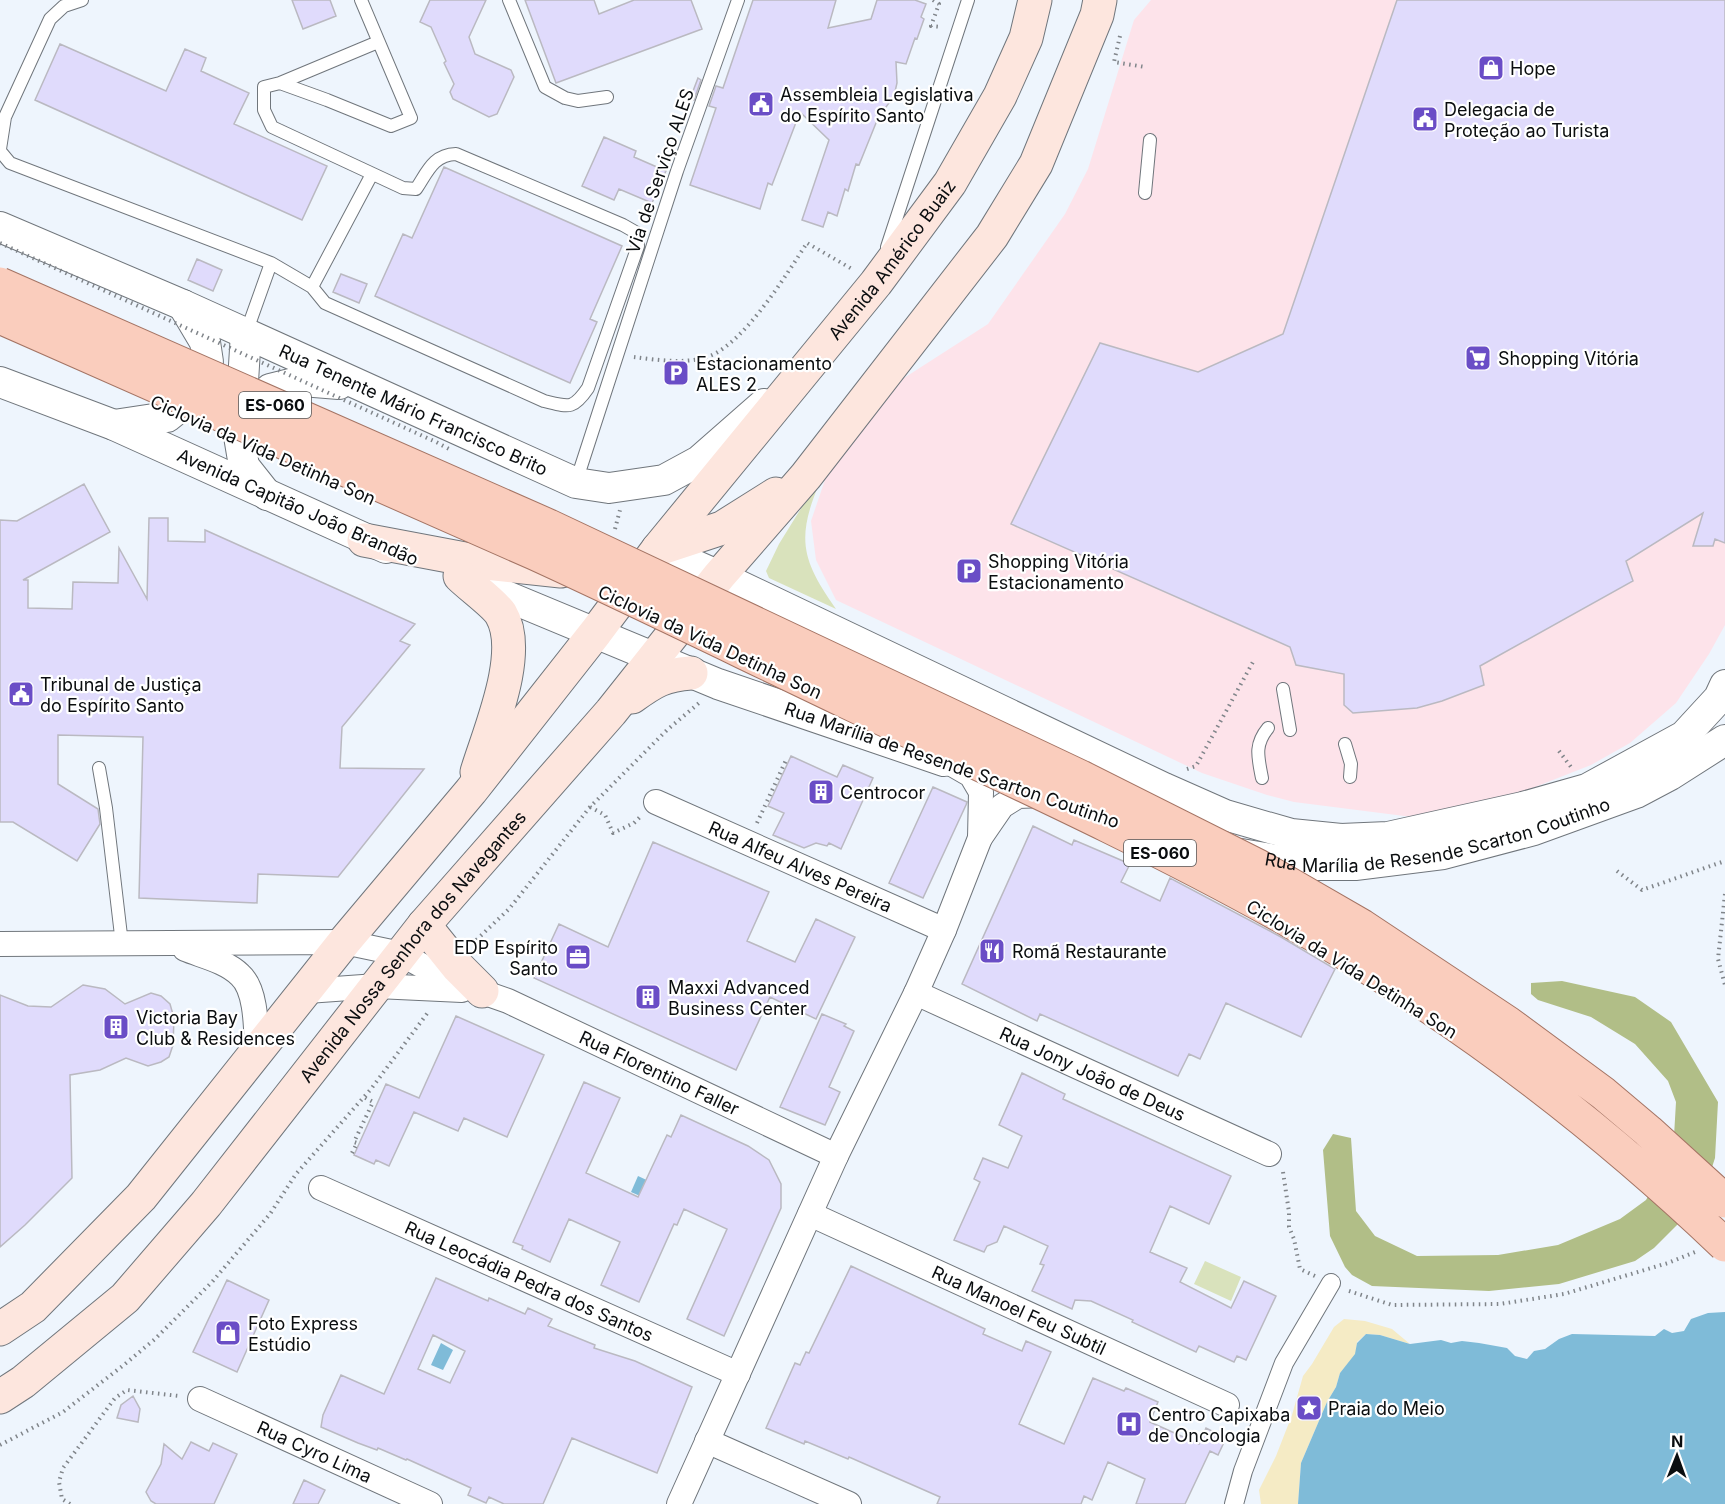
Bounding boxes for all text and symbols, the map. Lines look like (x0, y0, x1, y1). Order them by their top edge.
shop icon: Hope (1476, 53, 1506, 83)
place label: Hope (1510, 58, 1556, 79)
place label: Assembleia Legislativa do Espírito Santo (780, 84, 974, 126)
street label: Via de Serviço ALES (622, 86, 698, 256)
public building icon: Assembleia Legislativa do Espírito Santo (746, 89, 776, 119)
place label: Delegacia de Proteção ao Turista (1444, 99, 1609, 141)
public building icon: Delegacia de Proteção ao Turista (1410, 104, 1440, 134)
street label: Avenida Américo Buaiz (824, 175, 959, 344)
street label: Rua Tenente Mário Francisco Brito (276, 339, 551, 479)
supermarket icon: Shopping Vitória (1463, 343, 1493, 373)
place label: Shopping Vitória (1498, 348, 1639, 369)
place label: Estacionamento ALES 2 (696, 353, 832, 395)
parking icon: Estacionamento ALES 2 (661, 358, 691, 388)
street label: Ciclovia da Vida Detinha Son (147, 391, 379, 509)
road number: ES-060 (239, 392, 311, 418)
street label: Avenida Capitão João Brandão (174, 444, 422, 570)
place label: Shopping Vitória Estacionamento (988, 551, 1129, 593)
parking icon: Shopping Vitória Estacionamento (954, 556, 984, 586)
street label: Ciclovia da Vida Detinha Son (595, 581, 825, 703)
place label: Tribunal de Justiça do Espírito Santo (40, 674, 202, 716)
public building icon: Tribunal de Justiça do Espírito Santo (6, 679, 36, 709)
street label: Rua Marília de Resende Scarton Coutinho (782, 698, 1122, 832)
building icon: Centrocor (806, 777, 836, 807)
place label: Centrocor (840, 782, 926, 803)
street label: Rua Marília de Resende Scarton Coutinho (1263, 793, 1613, 876)
street label: Avenida Nossa Senhora dos Navegantes (295, 806, 530, 1086)
street label: Rua Alfeu Alves Pereira (705, 816, 895, 916)
road number: ES-060 (1124, 840, 1196, 866)
street label: Ciclovia da Vida Detinha Son (1243, 895, 1461, 1043)
restaurant icon: Romã Restaurante (977, 936, 1007, 966)
place label: EDP Espírito Santo (454, 937, 558, 979)
place label: Romã Restaurante (1012, 941, 1167, 962)
office icon: EDP Espírito Santo (563, 942, 593, 972)
place label: Maxxi Advanced Business Center (668, 977, 810, 1019)
building icon: Maxxi Advanced Business Center (633, 982, 663, 1012)
place label: Victoria Bay Club & Residences (136, 1007, 295, 1049)
building icon: Victoria Bay Club & Residences (101, 1012, 131, 1042)
street label: Rua Jony João de Deus (996, 1022, 1189, 1125)
street label: Rua Florentino Faller (576, 1026, 743, 1119)
street label: Rua Leocádia Pedra dos Santos (402, 1216, 657, 1345)
street label: Rua Manoel Feu Subtil (929, 1261, 1109, 1359)
place label: Foto Express Estúdio (248, 1313, 358, 1355)
shop icon: Foto Express Estúdio (213, 1318, 243, 1348)
place icon: Praia do Meio (1294, 1393, 1324, 1423)
place label: Praia do Meio (1328, 1398, 1445, 1419)
place label: Centro Capixaba de Oncologia (1148, 1404, 1290, 1446)
hospital icon: Centro Capixaba de Oncologia (1114, 1409, 1144, 1439)
street label: Rua Cyro Lima (254, 1416, 375, 1487)
north arrow (1647, 1426, 1707, 1486)
text: N (1671, 1431, 1684, 1451)

